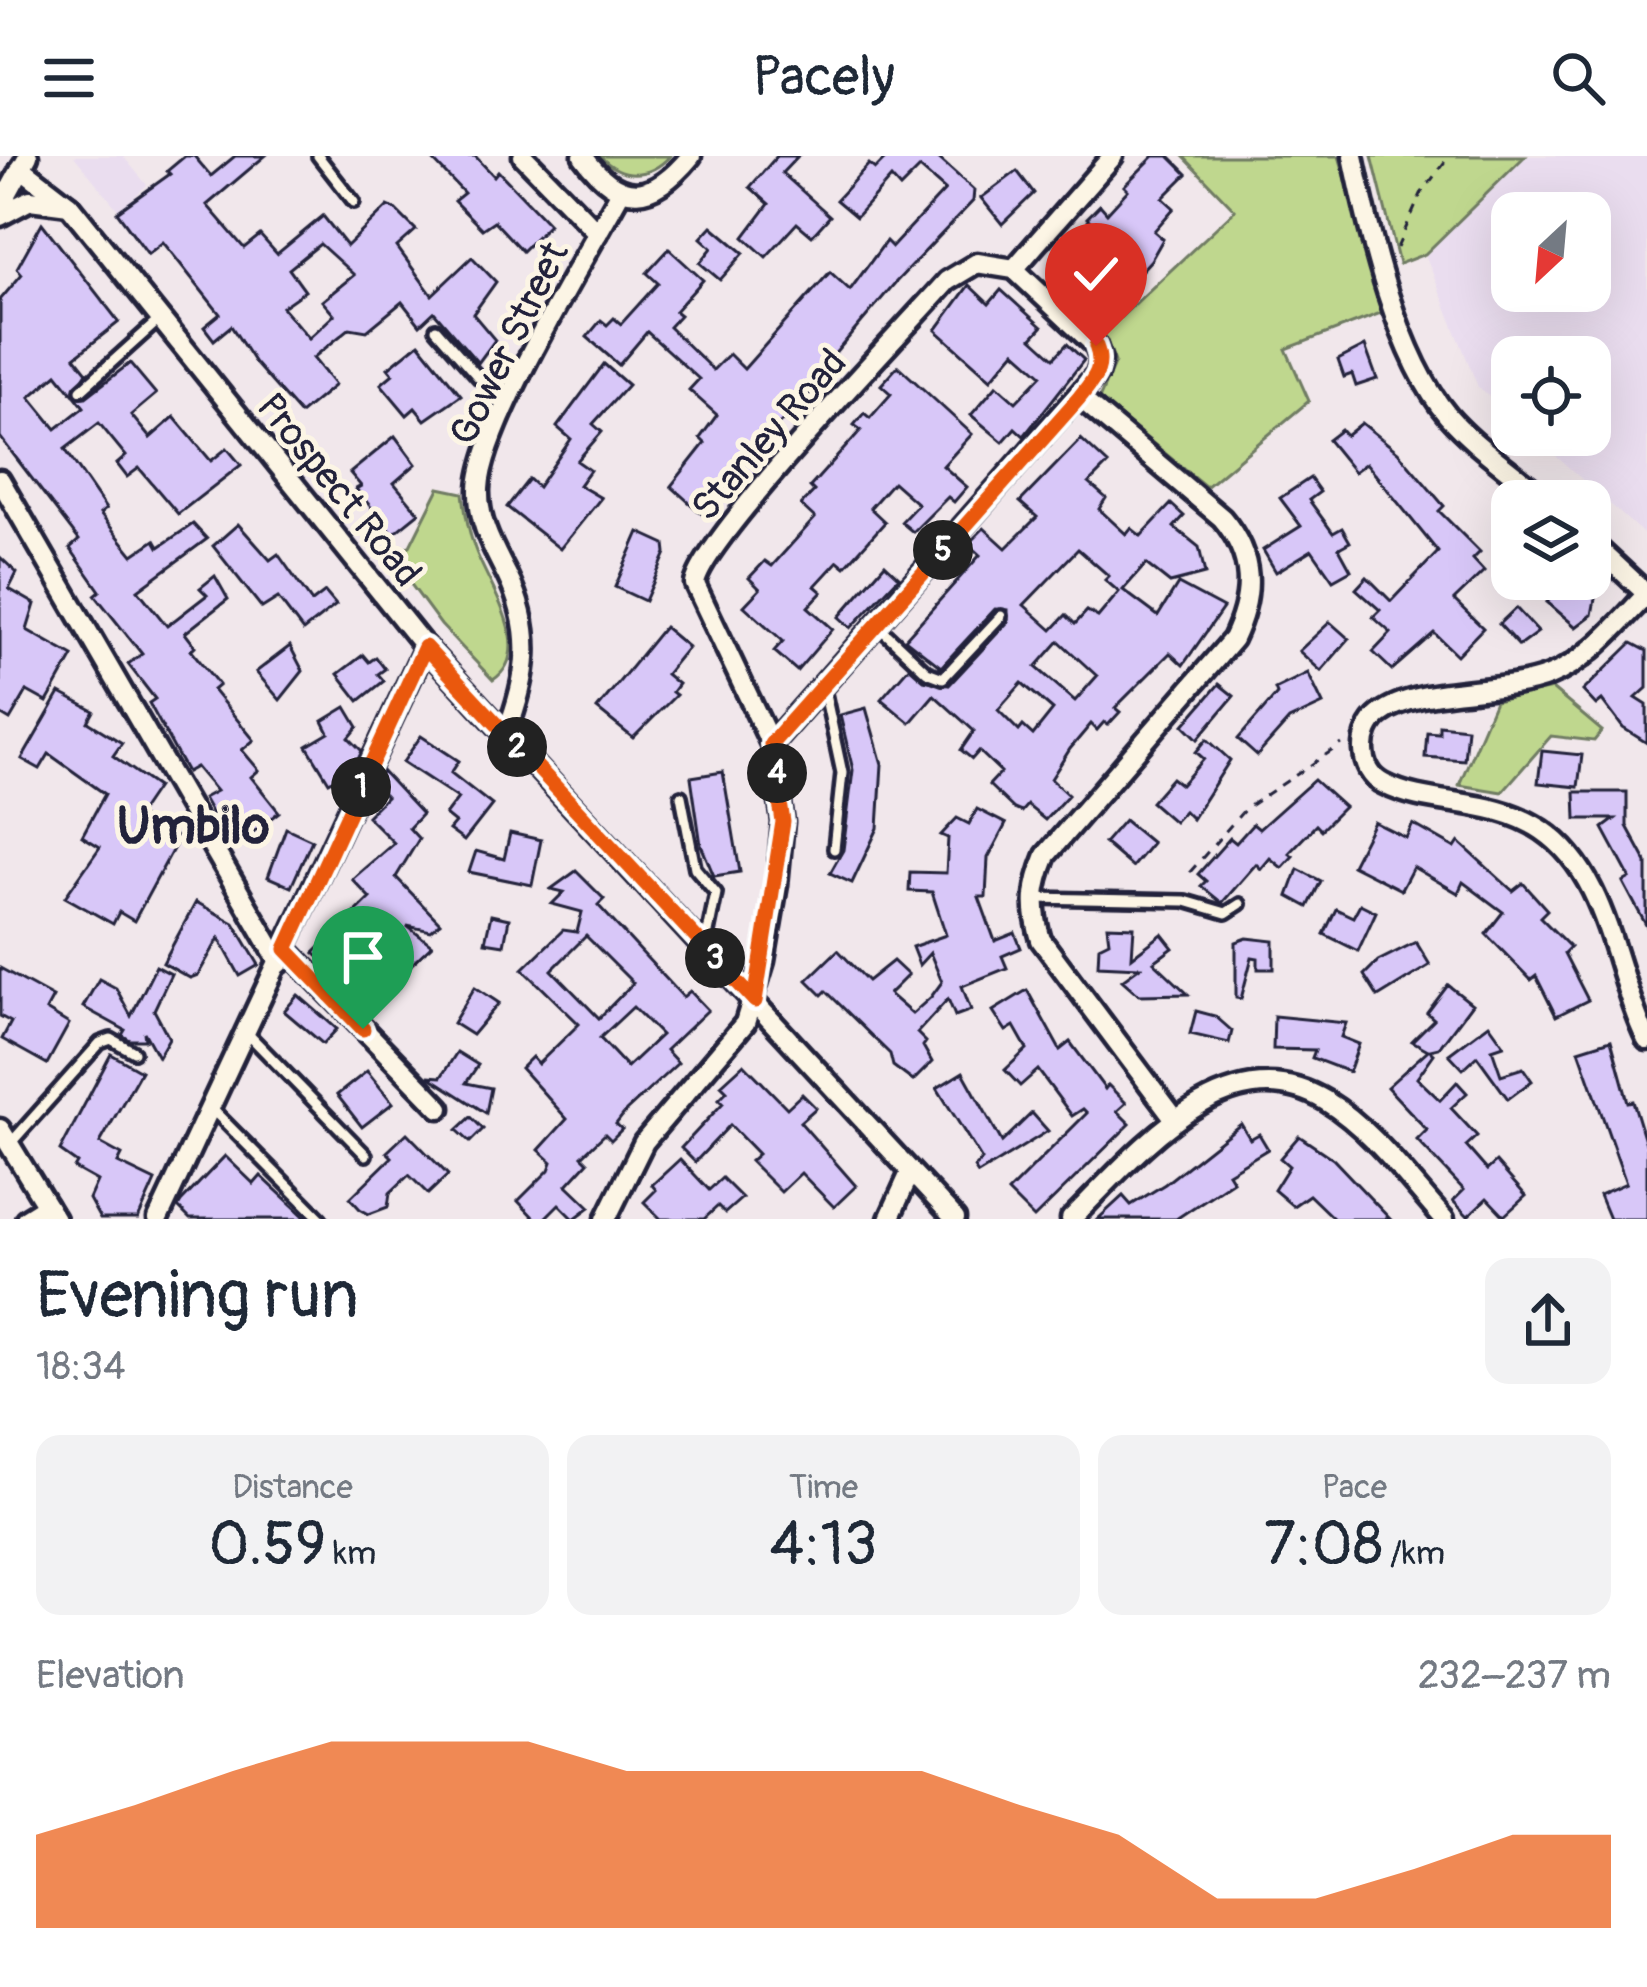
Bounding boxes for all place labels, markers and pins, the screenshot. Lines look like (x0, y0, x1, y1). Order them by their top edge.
pin (1045, 223, 1147, 346)
pin: 5 (913, 520, 973, 580)
pin: 2 (487, 717, 547, 777)
pin: 4 (747, 743, 807, 803)
pin: 1 (331, 757, 391, 817)
pin (312, 906, 414, 1029)
pin: 3 (685, 928, 745, 988)

